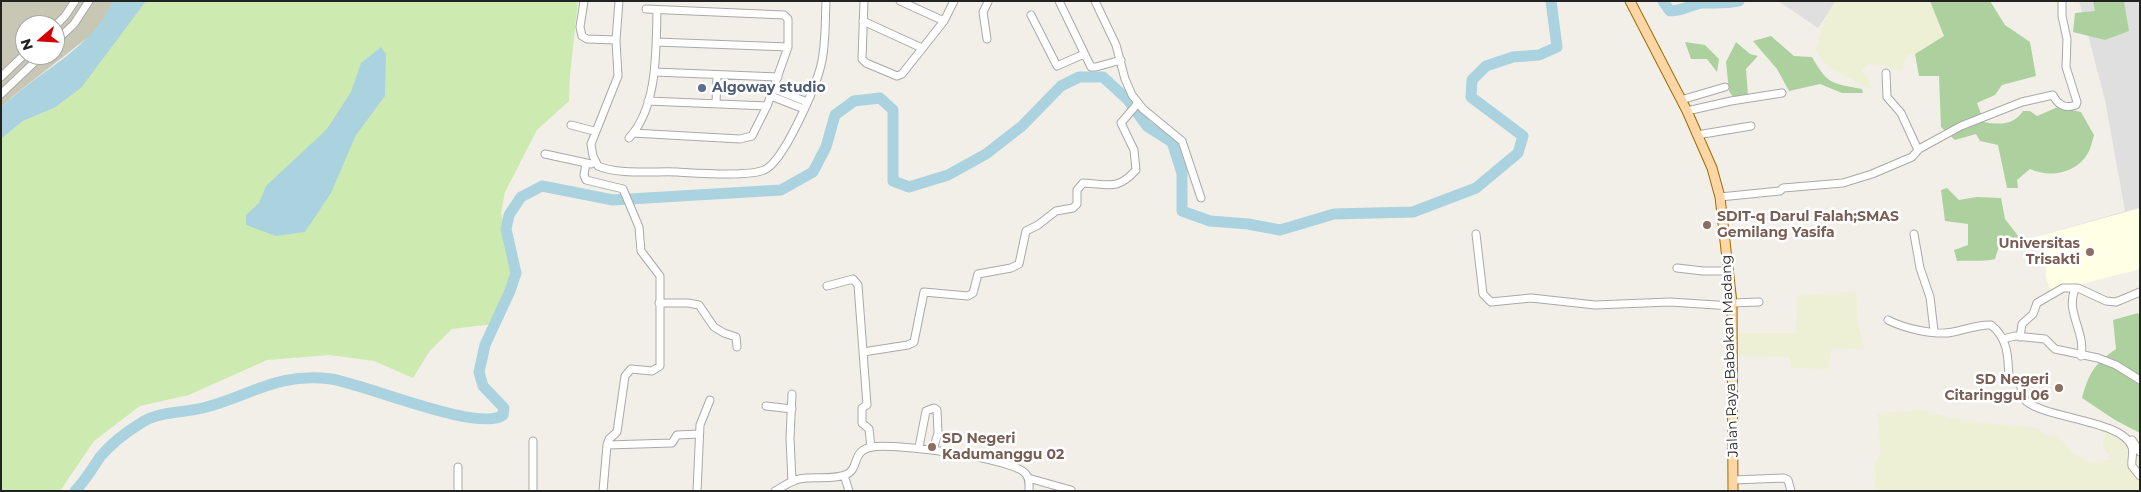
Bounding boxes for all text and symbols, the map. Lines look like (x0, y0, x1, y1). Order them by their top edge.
north arrow (15, 15, 65, 65)
text: N (16, 36, 37, 53)
place label: Algoway studio (712, 80, 826, 96)
marker: Algoway studio (696, 82, 708, 94)
place label: SDIT-q Darul Falah;SMAS Gemilang Yasifa (1717, 209, 1899, 242)
marker: SDIT-q Darul Falah;SMAS Gemilang Yasifa (1701, 219, 1713, 231)
place label: Universitas Trisakti (1998, 236, 2080, 268)
marker: Universitas Trisakti (2084, 246, 2096, 258)
street label: Jalan Raya Babakan Madang (1718, 255, 1742, 457)
place label: SD Negeri Citaringgul 06 (1944, 372, 2049, 404)
marker: SD Negeri Citaringgul 06 (2053, 382, 2065, 394)
place label: SD Negeri Kadumanggu 02 (942, 431, 1064, 464)
marker: SD Negeri Kadumanggu 02 (926, 441, 938, 453)

